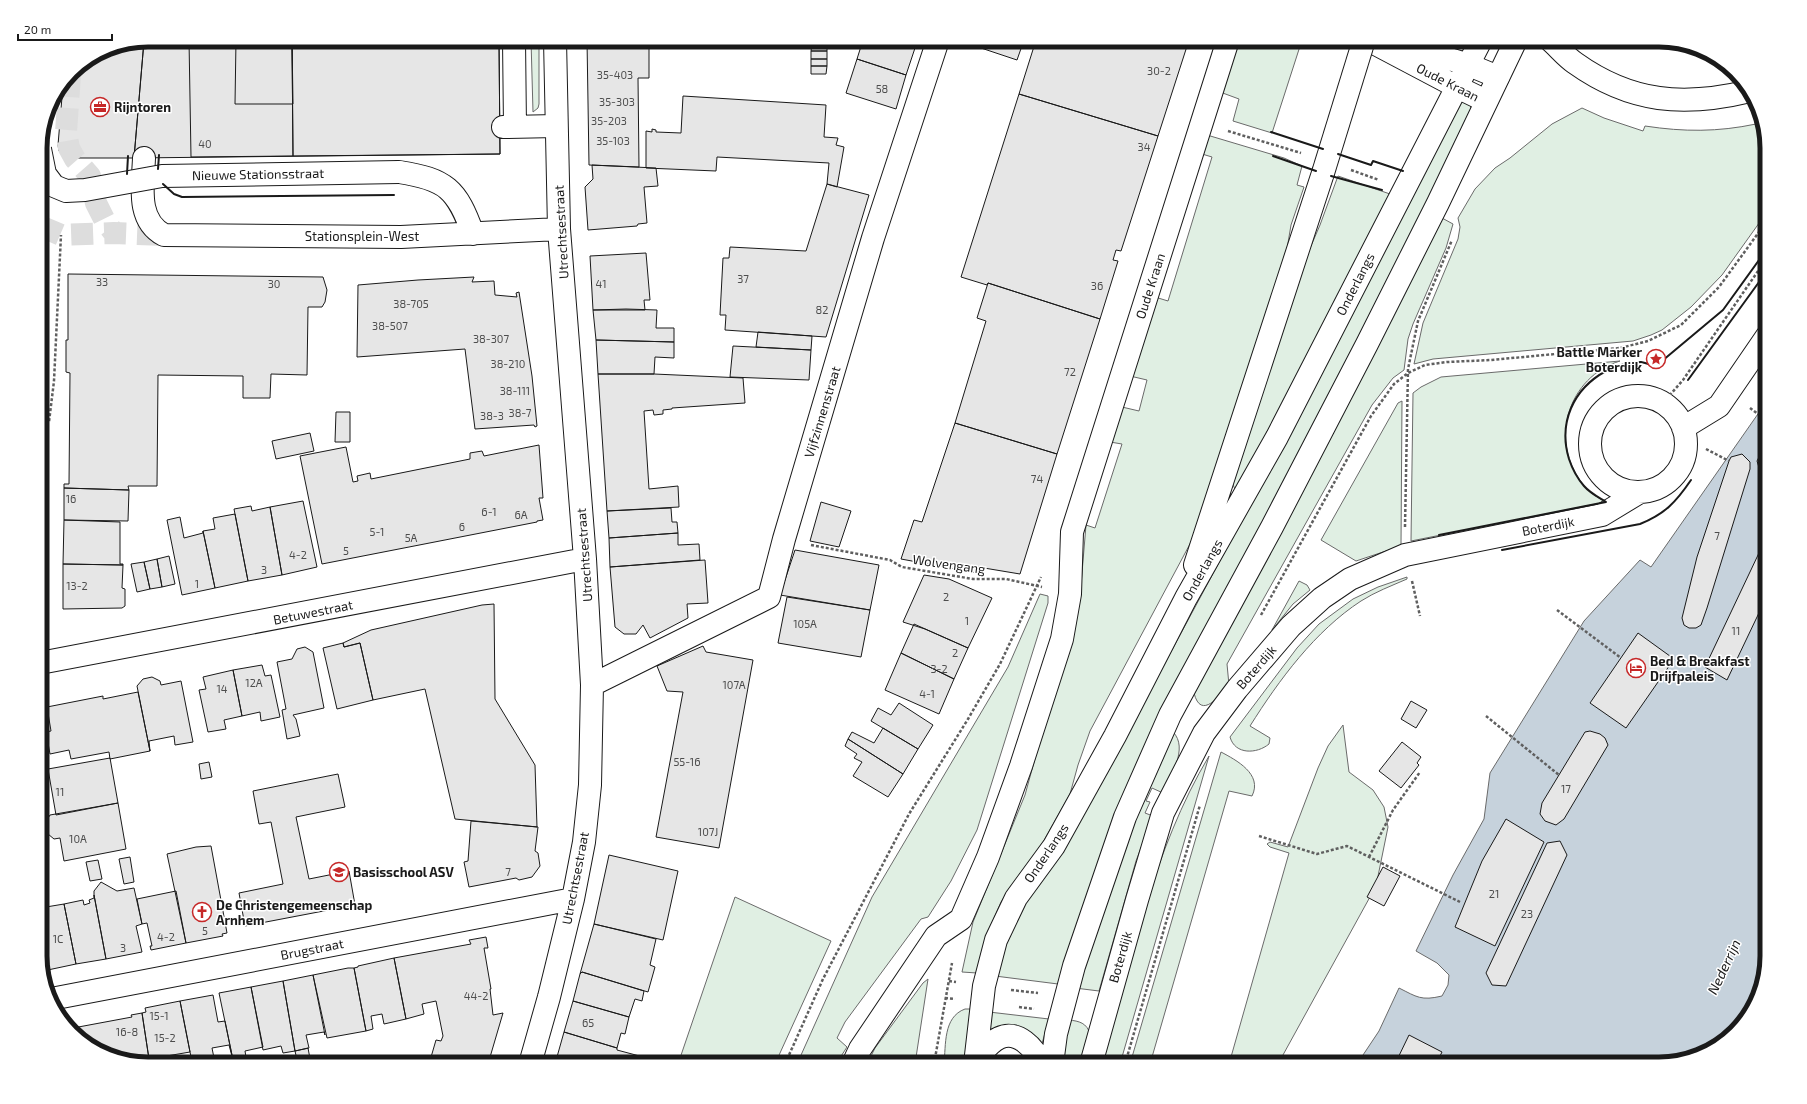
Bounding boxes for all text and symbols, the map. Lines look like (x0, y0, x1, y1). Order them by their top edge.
scale bar (18, 16, 112, 42)
text: 20 m (24, 22, 51, 36)
street label: Oude Kraan (1414, 59, 1482, 105)
house number: 30-2 (1147, 64, 1171, 77)
house number: 35-403 (597, 68, 633, 81)
house number: 58 (876, 82, 888, 95)
house number: 35-303 (599, 95, 635, 108)
office icon: Rijntoren (89, 96, 111, 118)
place label: Rijntoren (114, 99, 171, 115)
house number: 35-203 (591, 114, 627, 127)
house number: 35-103 (596, 134, 630, 147)
house number: 40 (198, 137, 212, 150)
house number: 34 (1138, 140, 1151, 153)
street label: Nieuwe Stationsstraat (192, 165, 324, 183)
street label: Utrechtsestraat (551, 185, 571, 279)
street label: Stationsplein-West (305, 228, 419, 244)
street label: Onderlangs (1332, 250, 1378, 318)
street label: Oude Kraan (1132, 251, 1168, 321)
house number: 37 (737, 272, 749, 285)
house number: 33 (96, 275, 108, 288)
house number: 30 (268, 277, 280, 290)
house number: 41 (595, 277, 607, 290)
house number: 36 (1091, 279, 1103, 292)
house number: 38-705 (393, 297, 429, 310)
house number: 82 (816, 303, 828, 316)
house number: 38-507 (372, 319, 408, 332)
house number: 38-307 (473, 332, 509, 345)
place label: Battle Marker Boterdijk (1556, 344, 1643, 375)
place icon: Battle Marker Boterdijk (1645, 348, 1667, 370)
house number: 38-210 (491, 357, 525, 370)
street label: Vijfzinnenstraat (800, 364, 844, 460)
house number: 72 (1064, 365, 1076, 378)
house number: 38-111 (500, 384, 530, 397)
house number: 38-7 (509, 406, 532, 419)
house number: 38-3 (480, 409, 504, 422)
house number: 74 (1031, 472, 1043, 485)
house number: 16 (66, 492, 76, 505)
house number: 6-1 (481, 505, 497, 518)
street label: Utrechtsestraat (573, 507, 595, 602)
house number: 6A (514, 508, 528, 521)
street label: Boterdijk (1520, 513, 1576, 539)
house number: 6 (459, 520, 465, 533)
house number: 5-1 (370, 525, 384, 538)
house number: 7 (1714, 529, 1720, 542)
house number: 5A (405, 531, 418, 544)
street label: Onderlangs (1178, 536, 1226, 604)
house number: 5 (343, 544, 349, 557)
house number: 4-2 (289, 548, 307, 561)
street label: Wolvengang (911, 551, 987, 577)
house number: 3 (261, 563, 267, 576)
house number: 1 (195, 577, 199, 590)
house number: 13-2 (66, 579, 88, 592)
house number: 2 (943, 590, 949, 603)
street label: Betuwestraat (272, 596, 354, 628)
house number: 1 (965, 614, 969, 627)
house number: 105A (793, 617, 817, 630)
house number: 11 (1732, 624, 1740, 637)
street label: Boterdijk (1233, 641, 1280, 692)
house number: 2 (952, 646, 958, 659)
place label: Bed & Breakfast Drijfpaleis (1650, 653, 1750, 684)
hotel icon: Bed & Breakfast Drijfpaleis (1625, 657, 1647, 679)
house number: 3-2 (930, 662, 948, 675)
house number: 12A (245, 676, 263, 689)
house number: 107A (722, 678, 746, 691)
house number: 14 (216, 682, 228, 695)
house number: 4-1 (919, 687, 935, 700)
house number: 55-16 (673, 755, 701, 768)
house number: 17 (1561, 782, 1571, 795)
house number: 11 (56, 785, 64, 798)
street label: Onderlangs (1020, 820, 1072, 886)
house number: 107J (698, 825, 718, 838)
street label: Utrechtsestraat (558, 830, 592, 926)
house number: 10A (69, 832, 87, 845)
school or university icon: Basisschool ASV (328, 861, 350, 883)
place label: Basisschool ASV (353, 864, 454, 880)
house number: 7 (505, 865, 511, 878)
house number: 21 (1489, 887, 1499, 900)
place label: De Christengemeenschap Arnhem (216, 897, 372, 928)
church icon: De Christengemeenschap Arnhem (191, 901, 213, 923)
house number: 23 (1521, 907, 1533, 920)
house number: 5 (202, 924, 208, 937)
street label: Boterdijk (1105, 929, 1135, 985)
house number: 4-2 (157, 930, 175, 943)
house number: 1C (53, 932, 63, 945)
street label: Brugstraat (279, 935, 345, 963)
water label: Nederrijn (1703, 936, 1744, 997)
house number: 3 (120, 941, 126, 954)
house number: 44-2 (464, 989, 488, 1002)
house number: 15-1 (149, 1009, 169, 1022)
house number: 65 (582, 1016, 594, 1029)
house number: 16-8 (116, 1025, 138, 1038)
house number: 15-2 (154, 1031, 176, 1044)

